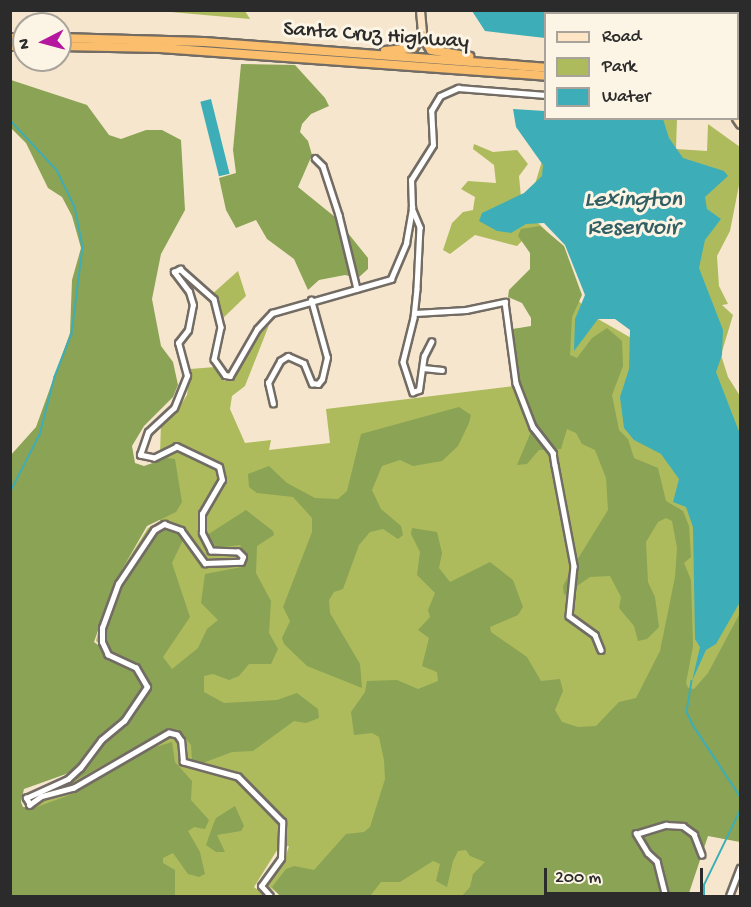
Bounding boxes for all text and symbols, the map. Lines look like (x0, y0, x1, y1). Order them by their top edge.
north arrow (12, 12, 72, 72)
legend (544, 12, 739, 120)
street label: Santa Cruz Highway (282, 17, 470, 57)
text: Road (602, 27, 641, 48)
text: N (16, 38, 36, 50)
text: Park (602, 57, 636, 78)
text: Water (602, 87, 650, 108)
water label: Lexington Reservoir (584, 187, 682, 243)
scale bar (547, 856, 706, 894)
text: 200 m (555, 868, 601, 889)

